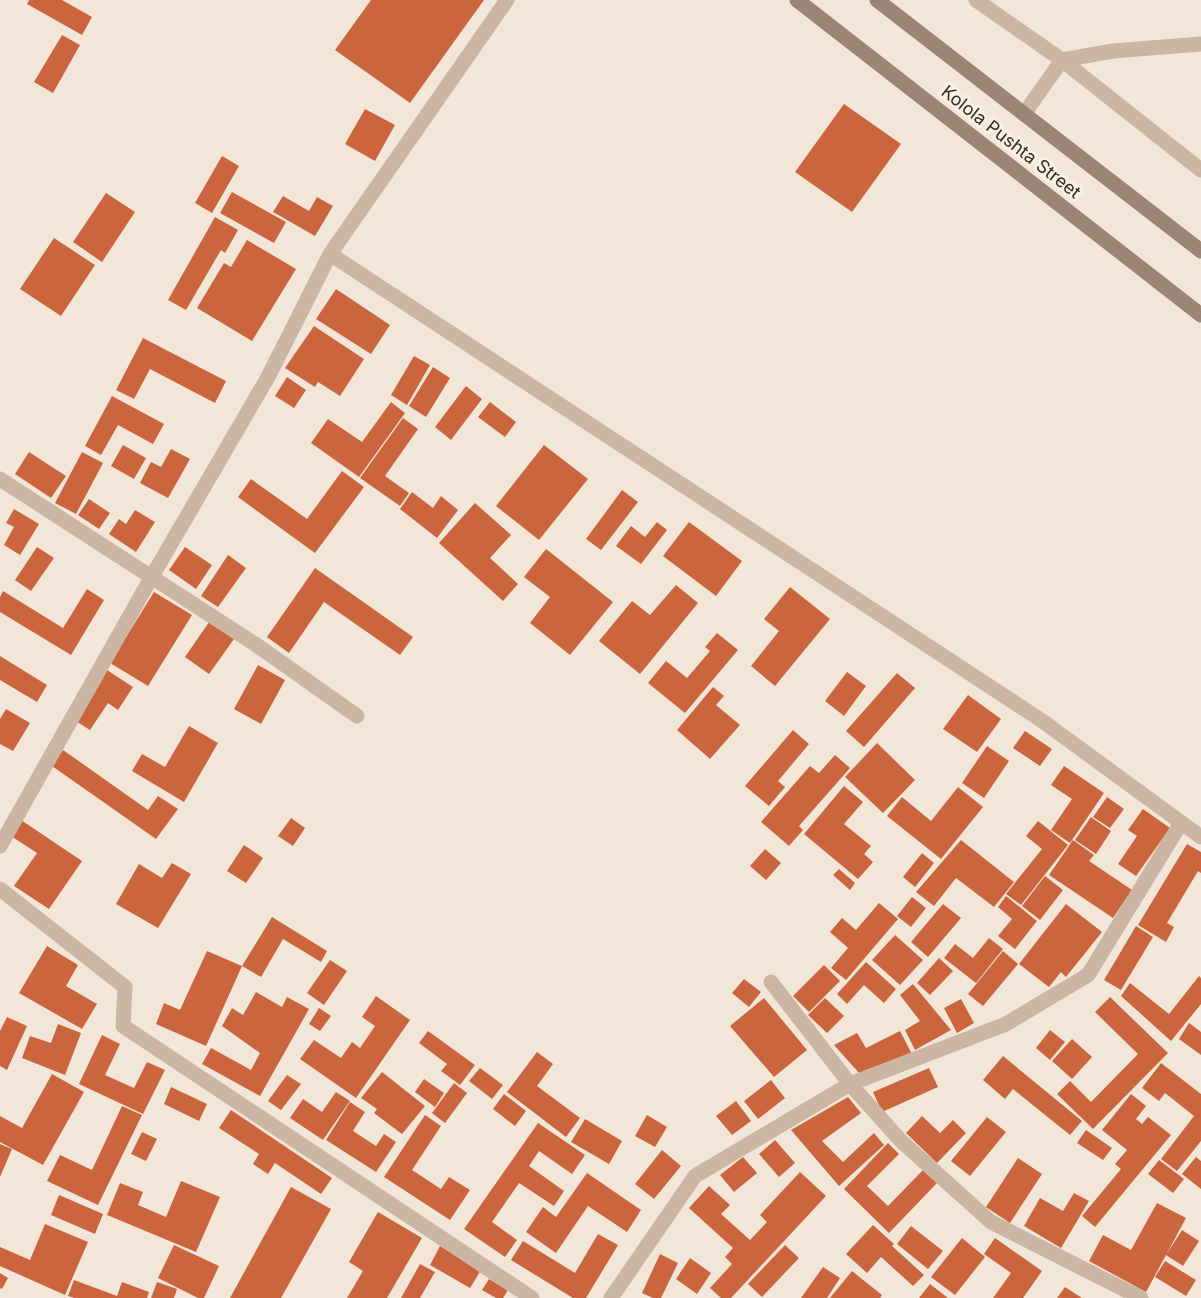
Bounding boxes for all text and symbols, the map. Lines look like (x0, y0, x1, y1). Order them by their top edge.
street label: Kolola Pushta Street (937, 81, 1085, 203)

